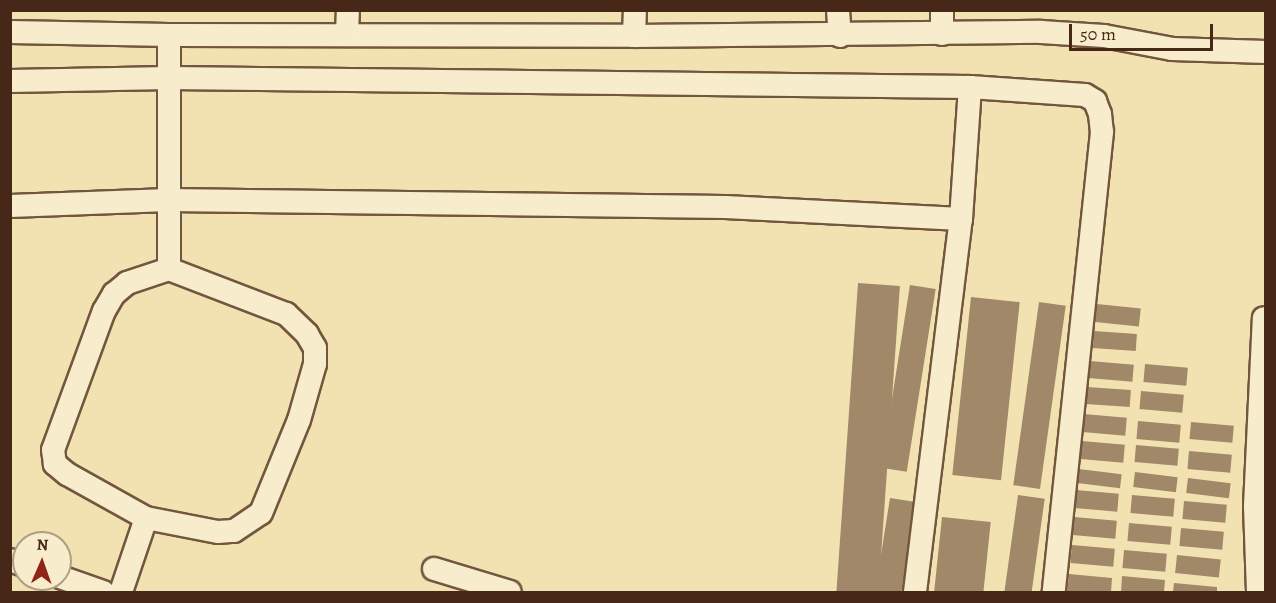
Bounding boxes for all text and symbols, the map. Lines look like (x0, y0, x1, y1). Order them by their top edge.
scale bar (1072, 12, 1216, 50)
text: 50 m (1080, 22, 1116, 46)
north arrow (12, 531, 72, 591)
text: N (36, 534, 49, 556)

